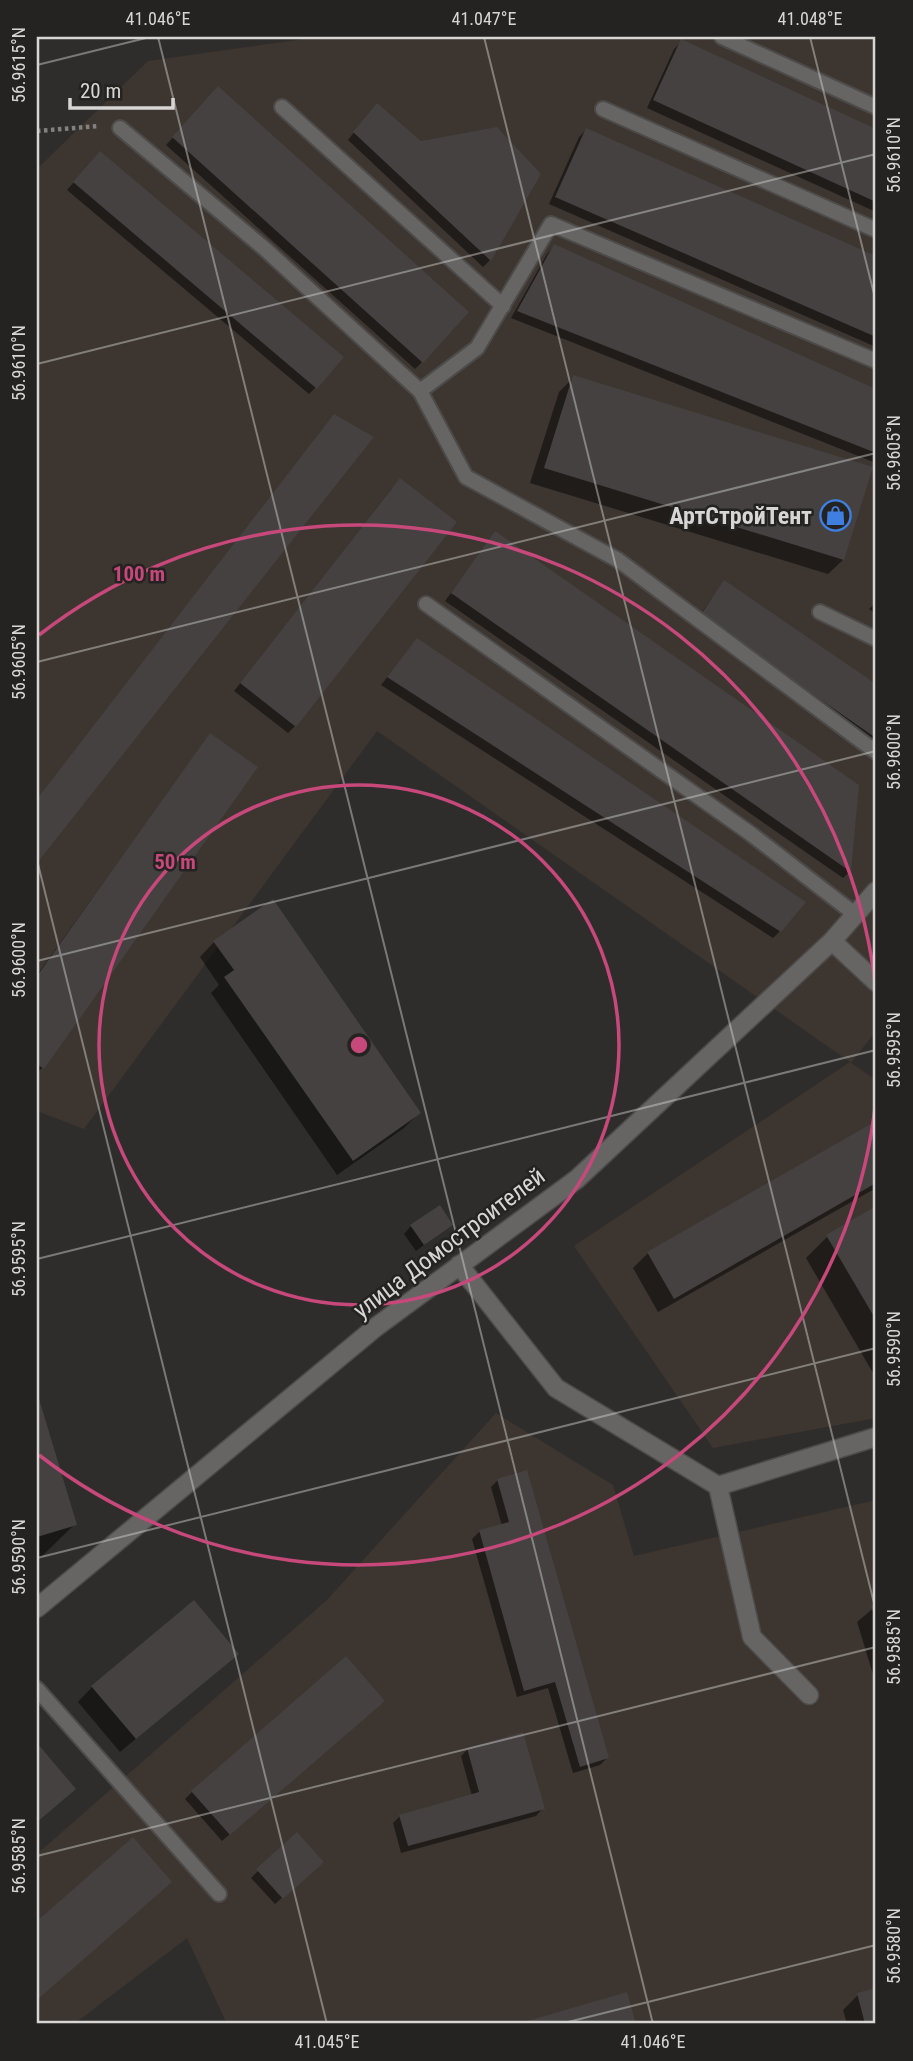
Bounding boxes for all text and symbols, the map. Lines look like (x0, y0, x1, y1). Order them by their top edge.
text: 41.046°E (126, 8, 190, 29)
text: 41.047°E (452, 8, 516, 29)
text: 41.048°E (778, 8, 842, 29)
text: 56.9615°N (8, 27, 29, 103)
scale bar (70, 66, 173, 110)
text: 20 m (80, 79, 121, 103)
text: 56.9610°N (883, 117, 904, 193)
text: 56.9610°N (8, 325, 29, 401)
text: 56.9605°N (883, 415, 904, 491)
shop icon: АртСтройТент (818, 499, 852, 533)
place label: АртСтройТент (669, 502, 812, 530)
text: 100 m (113, 562, 165, 586)
text: 56.9605°N (8, 624, 29, 700)
text: 56.9600°N (883, 714, 904, 790)
text: 50 m (154, 850, 196, 874)
text: 56.9600°N (8, 922, 29, 998)
text: 56.9595°N (883, 1012, 904, 1088)
centre of rings (347, 1033, 371, 1057)
street label: улица Домостроителей (348, 1162, 550, 1324)
text: 56.9595°N (8, 1221, 29, 1297)
text: 56.9590°N (883, 1311, 904, 1387)
text: 56.9590°N (8, 1519, 29, 1595)
text: 56.9585°N (883, 1609, 904, 1685)
text: 56.9585°N (8, 1818, 29, 1894)
text: 56.9580°N (883, 1908, 904, 1984)
text: 41.045°E (295, 2031, 359, 2052)
text: 41.046°E (621, 2031, 685, 2052)

